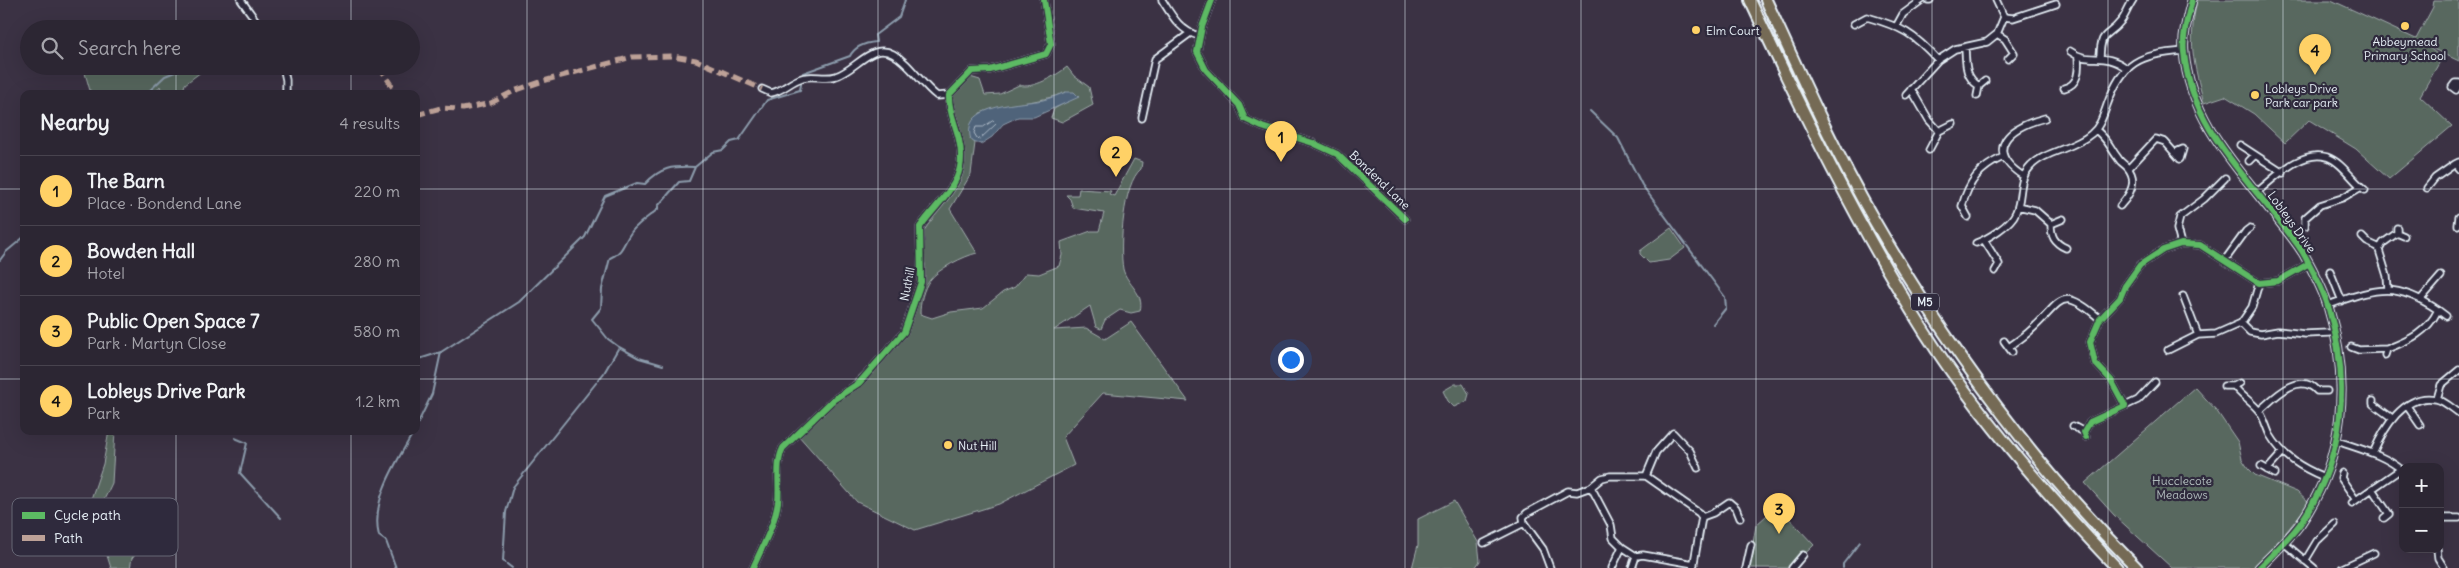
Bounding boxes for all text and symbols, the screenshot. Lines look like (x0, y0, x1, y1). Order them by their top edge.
search box (20, 20, 420, 75)
marker: Abbeymead Primary School (2399, 20, 2411, 32)
place label: Elm Court (1706, 23, 1760, 38)
marker: Elm Court (1690, 24, 1702, 36)
icon: search (38, 34, 66, 62)
pin: 4 (2299, 34, 2331, 75)
place label: Abbeymead Primary School (2364, 34, 2446, 63)
text: Search here (78, 36, 181, 60)
place label: Lobleys Drive Park car park (2265, 81, 2338, 110)
marker: Lobleys Drive Park car park (2249, 89, 2261, 101)
text: Nearby (40, 109, 110, 136)
text: 4 results (339, 113, 400, 133)
pin: 1 (1265, 121, 1297, 162)
pin: 2 (1100, 136, 1132, 177)
street label: Bondend Lane (1347, 147, 1413, 213)
text: The Barn (87, 169, 165, 193)
text: 1 (53, 181, 59, 201)
text: 220 m (354, 181, 400, 201)
street label: Lobleys Drive (2265, 188, 2319, 256)
text: Place · Bondend Lane (87, 193, 242, 213)
text: Bowden Hall (87, 239, 195, 263)
text: 2 (52, 251, 60, 271)
text: 280 m (354, 251, 400, 271)
text: Hotel (87, 263, 125, 283)
street label: Nuthill (896, 266, 918, 302)
road number: M5 (1911, 294, 1939, 310)
text: Public Open Space 7 (87, 309, 260, 333)
text: 3 (51, 321, 61, 341)
text: 580 m (353, 321, 400, 341)
text: Park · Martyn Close (87, 333, 226, 353)
your location (1278, 347, 1304, 373)
text: Lobleys Drive Park (87, 379, 245, 403)
text: 4 (51, 391, 61, 411)
text: 1.2 km (356, 391, 400, 411)
text: Park (87, 403, 120, 423)
place label: Nut Hill (958, 438, 997, 453)
marker: Nut Hill (942, 439, 954, 451)
map controls (2399, 463, 2444, 553)
button: + (2399, 463, 2444, 508)
park label: Hucclecote Meadows (2152, 473, 2212, 502)
pin: 3 (1763, 493, 1795, 534)
legend (12, 498, 178, 556)
text: Cycle path (54, 506, 121, 524)
button: − (2399, 508, 2444, 553)
text: Path (54, 529, 83, 547)

